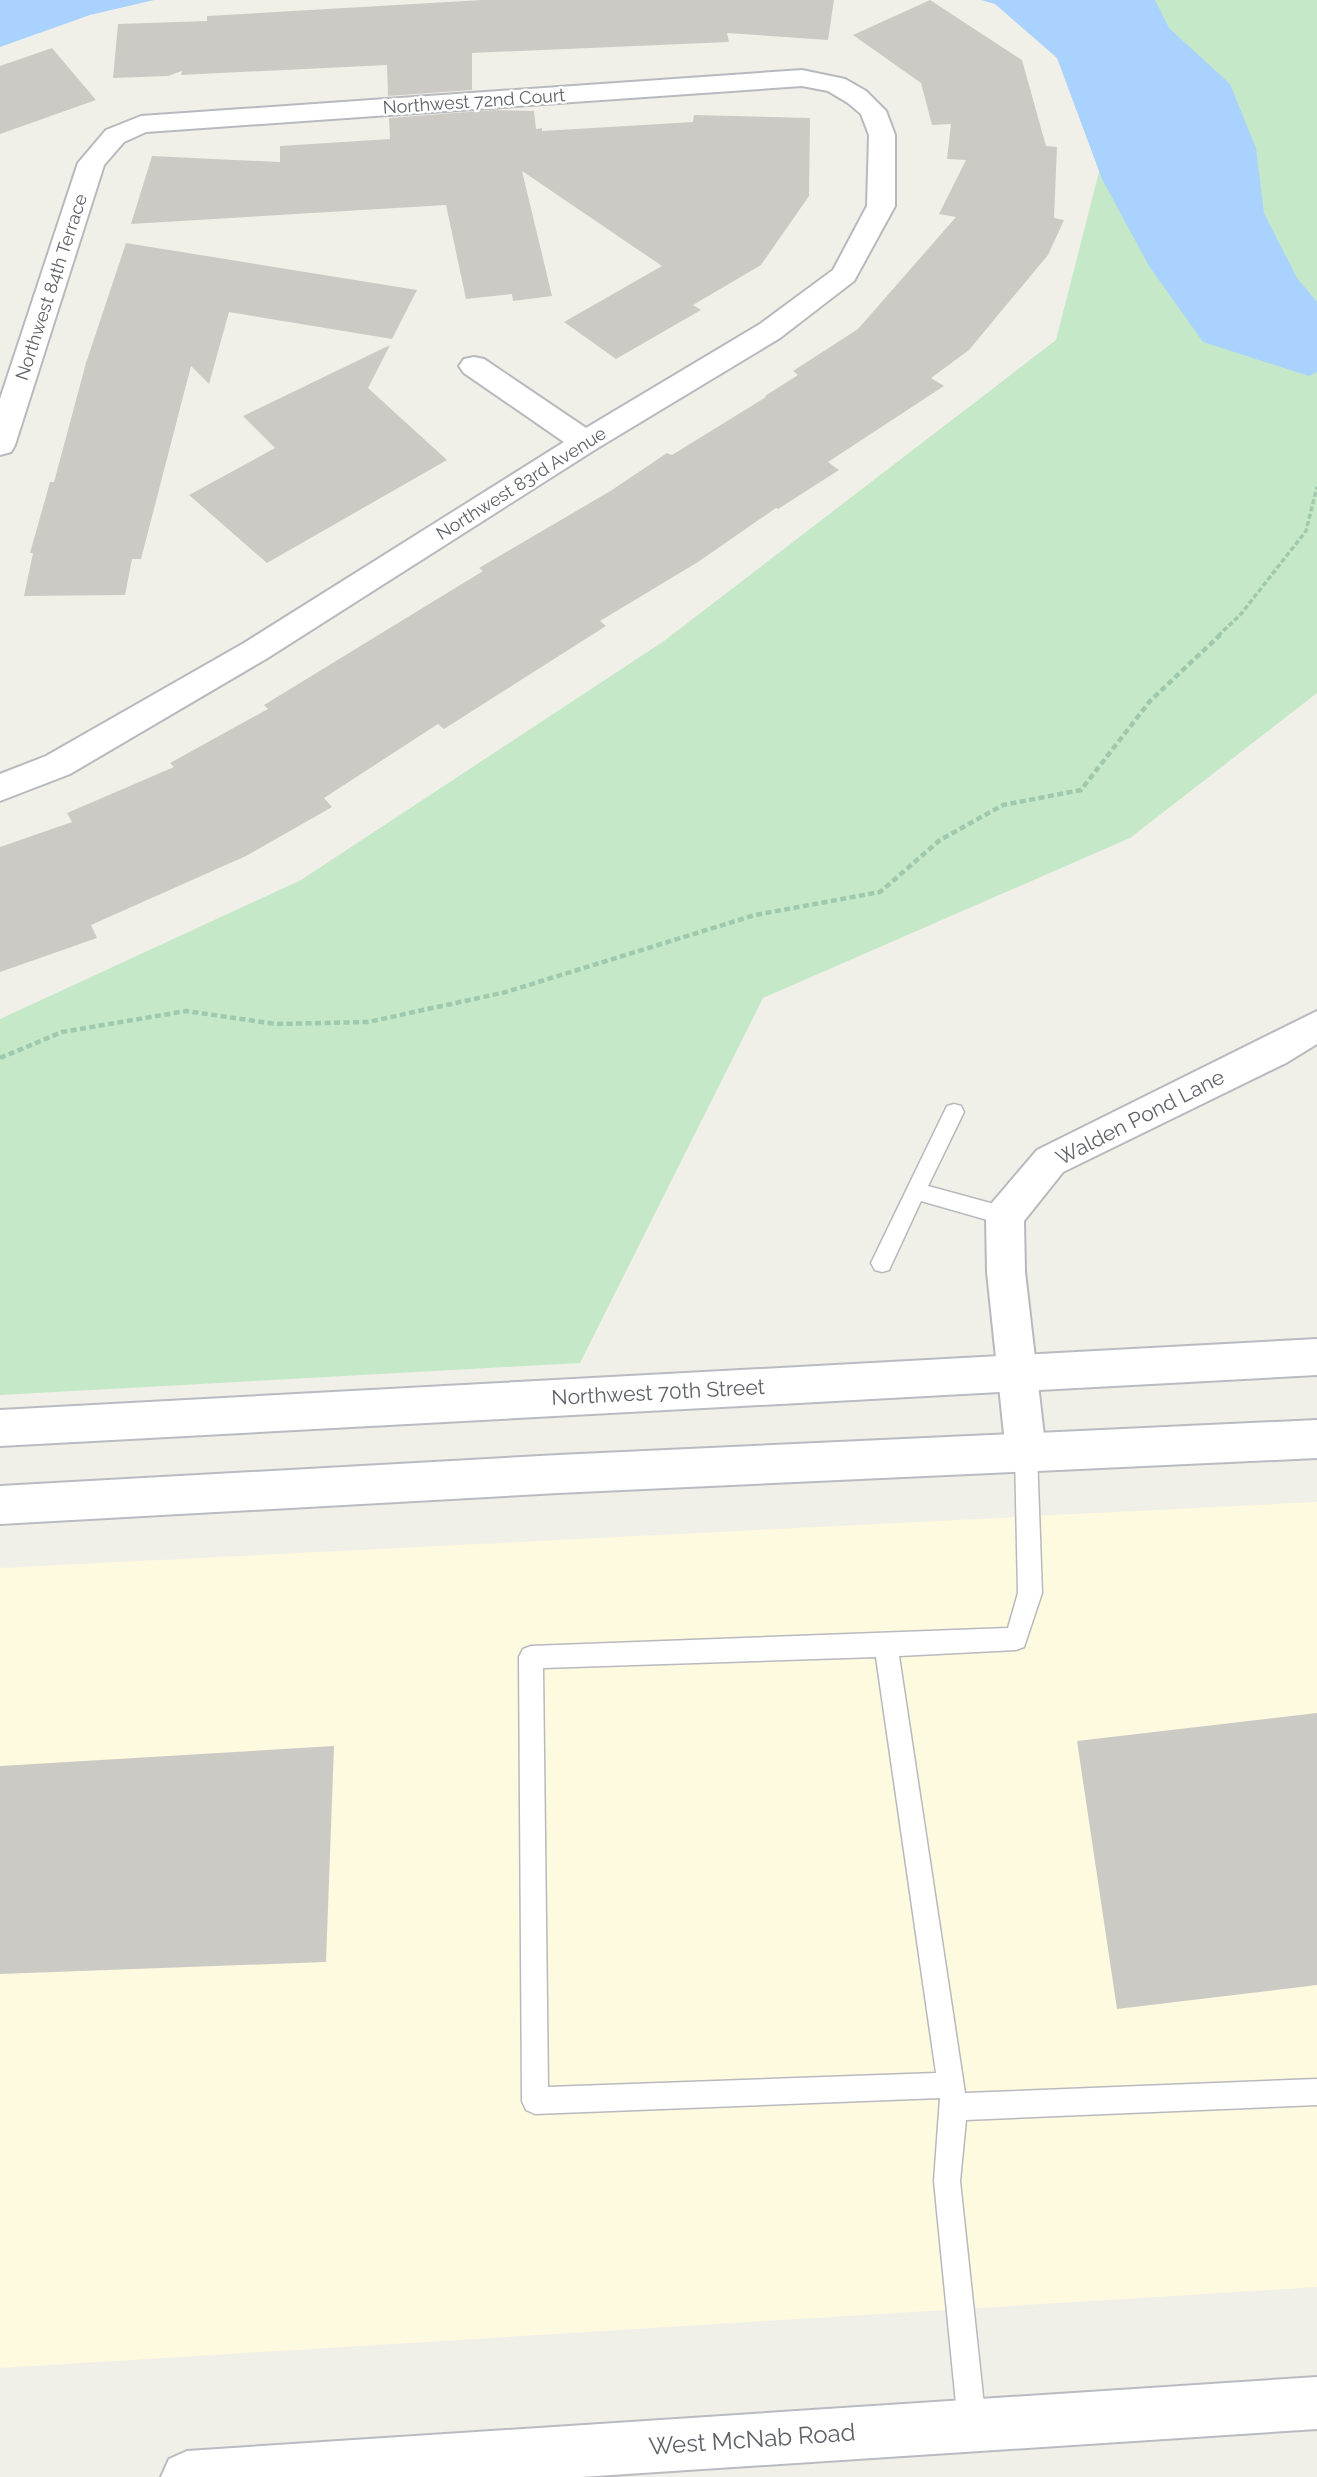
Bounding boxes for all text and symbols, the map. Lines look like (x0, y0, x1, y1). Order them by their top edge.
street label: Northwest 72nd Court (382, 84, 566, 118)
street label: Northwest 84th Terrace (11, 191, 91, 383)
street label: Northwest 83rd Avenue (432, 422, 610, 544)
street label: Walden Pond Lane (1052, 1064, 1228, 1170)
street label: Northwest 70th Street (551, 1374, 765, 1410)
street label: West McNab Road (648, 2417, 856, 2461)

